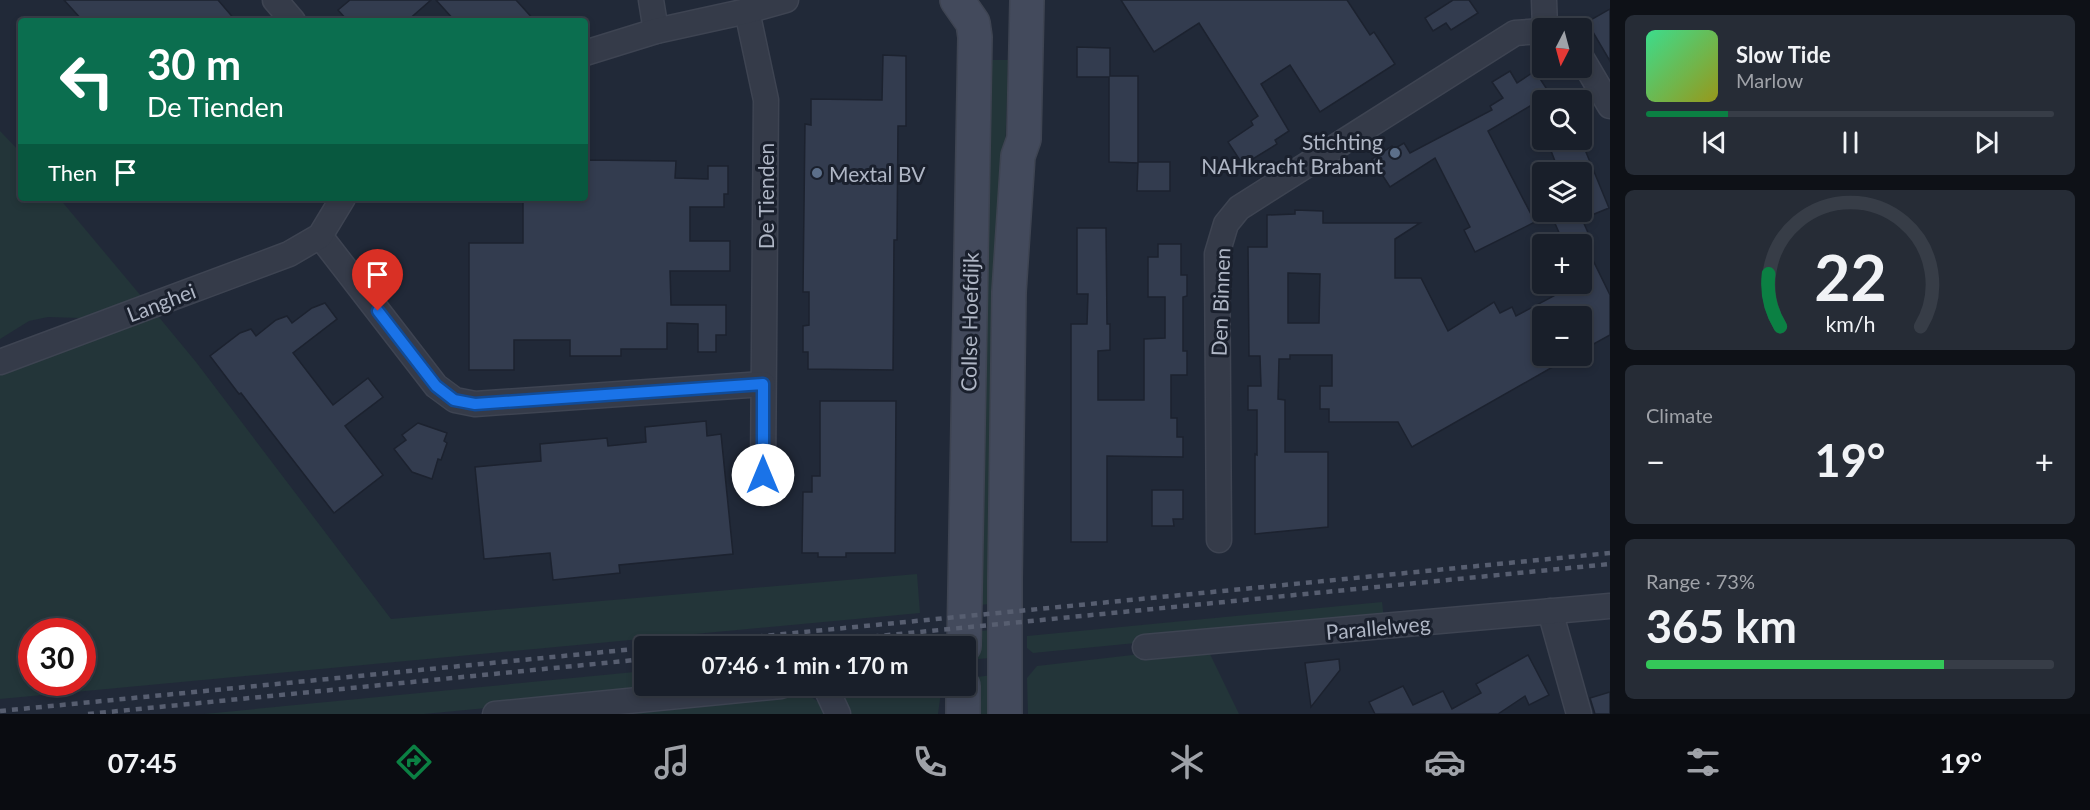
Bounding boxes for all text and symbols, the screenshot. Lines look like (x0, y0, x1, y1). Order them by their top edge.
north arrow (1532, 18, 1592, 78)
map controls (1532, 18, 1592, 366)
text: 30 m (147, 39, 241, 89)
text: Slow Tide (1736, 41, 1831, 68)
icon: left (48, 42, 126, 120)
text: Marlow (1736, 68, 1803, 92)
text: De Tienden (147, 90, 284, 123)
button: search (1532, 90, 1592, 150)
icon: previous (1698, 126, 1731, 159)
icon: pause (1834, 126, 1867, 159)
icon: next (1970, 126, 2003, 159)
place label: Stichting NAHkracht Brabant (1201, 129, 1383, 178)
street label: De Tienden (753, 143, 778, 249)
marker: Stichting NAHkracht Brabant (1388, 146, 1402, 160)
icon: arrive (109, 156, 142, 189)
text: Then (48, 159, 97, 186)
place label: Mextal BV (829, 161, 926, 186)
button: layers (1532, 162, 1592, 222)
marker: Mextal BV (810, 166, 824, 180)
button: + (1532, 234, 1592, 294)
text: 22 (1814, 239, 1886, 314)
street label: Den Binnen (1206, 247, 1234, 357)
pin (352, 249, 403, 311)
street label: Collse Hoefdijk (955, 252, 983, 392)
icon: arrive (361, 258, 394, 291)
street label: Langhei (123, 277, 199, 327)
button: − (1532, 306, 1592, 366)
text: km/h (1825, 311, 1875, 337)
text: Climate (1646, 403, 1713, 427)
text: 19° (1815, 433, 1885, 487)
text: − (1646, 441, 1665, 481)
text: + (2035, 441, 2054, 481)
position arrow (731, 443, 795, 507)
text: Range · 73% (1646, 569, 1755, 593)
text: 365 km (1646, 599, 1797, 653)
street label: Parallelweg (1325, 610, 1431, 644)
speed limit sign: 30 (18, 618, 96, 696)
text: 07:46 · 1 min · 170 m (702, 652, 908, 679)
icon: directions (393, 741, 435, 783)
icon: music (651, 741, 693, 783)
icon: phone (909, 741, 951, 783)
icon: climate (1166, 741, 1208, 783)
icon: car (1424, 741, 1466, 783)
icon: filters (1682, 741, 1724, 783)
text: 07:45 (108, 746, 177, 779)
text: 19° (1939, 746, 1982, 779)

